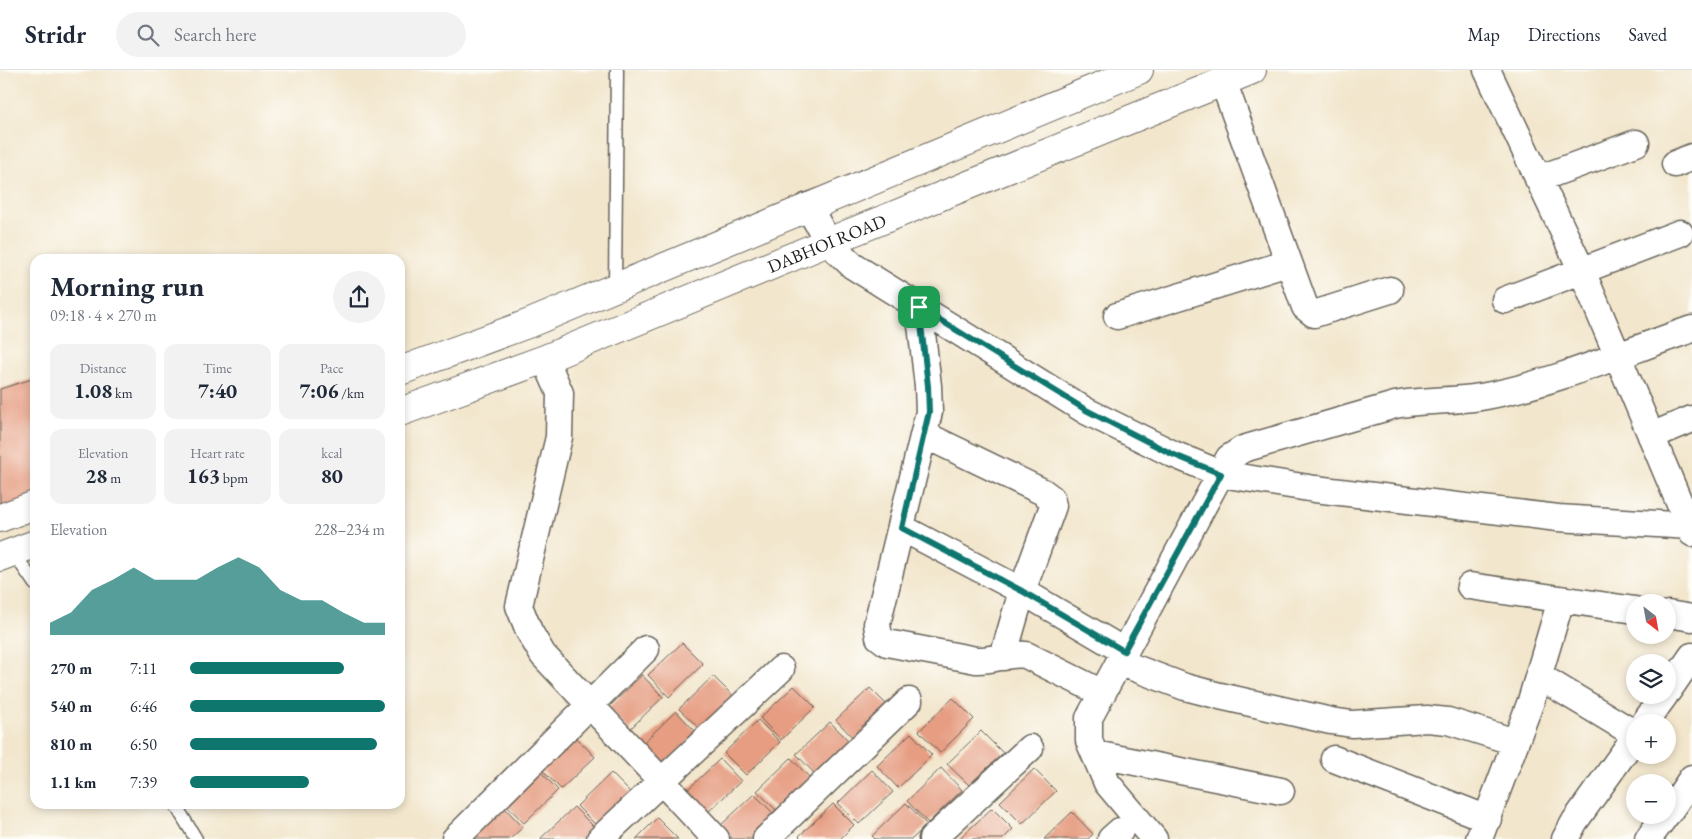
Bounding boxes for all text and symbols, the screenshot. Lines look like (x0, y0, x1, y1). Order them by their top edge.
search box (116, 12, 466, 57)
text: Stridr (25, 19, 86, 50)
icon: search (134, 21, 162, 49)
text: Search here (174, 22, 257, 47)
text: Map (1468, 23, 1500, 46)
text: Directions (1528, 23, 1600, 46)
text: Saved (1628, 23, 1667, 46)
street label: DABHOI ROAD (764, 208, 889, 277)
text: Morning run (50, 268, 204, 304)
button: share (333, 271, 385, 323)
pin (898, 286, 940, 328)
icon: arrive (905, 293, 933, 321)
text: 09:18 · 4 × 270 m (50, 305, 157, 326)
text: Distance (80, 359, 127, 377)
text: Time (203, 359, 232, 377)
text: Pace (320, 359, 344, 377)
text: 1.08 (74, 377, 112, 404)
text: 7:40 (198, 377, 237, 404)
text: 7:06 (299, 377, 339, 404)
text: km (112, 384, 133, 402)
text: /km (339, 384, 364, 402)
text: Elevation (78, 444, 128, 462)
text: Heart rate (190, 444, 245, 462)
text: kcal (321, 444, 342, 462)
text: 28 (85, 462, 107, 489)
text: 163 (187, 462, 220, 489)
text: 80 (321, 462, 343, 489)
text: m (107, 469, 121, 487)
text: bpm (220, 469, 248, 487)
text: Elevation (50, 519, 108, 540)
text: 228–234 m (314, 519, 385, 540)
north arrow (1626, 594, 1676, 644)
map controls (1626, 594, 1676, 824)
button: layers (1626, 654, 1676, 704)
text: 270 m (50, 658, 92, 679)
text: 7:11 (130, 658, 157, 679)
text: 540 m (50, 696, 92, 717)
text: 6:46 (130, 696, 157, 717)
button: + (1626, 714, 1676, 764)
text: 810 m (50, 734, 92, 755)
text: 6:50 (130, 734, 157, 755)
text: 1.1 km (50, 772, 96, 793)
text: 7:39 (130, 772, 157, 793)
button: − (1626, 774, 1676, 824)

